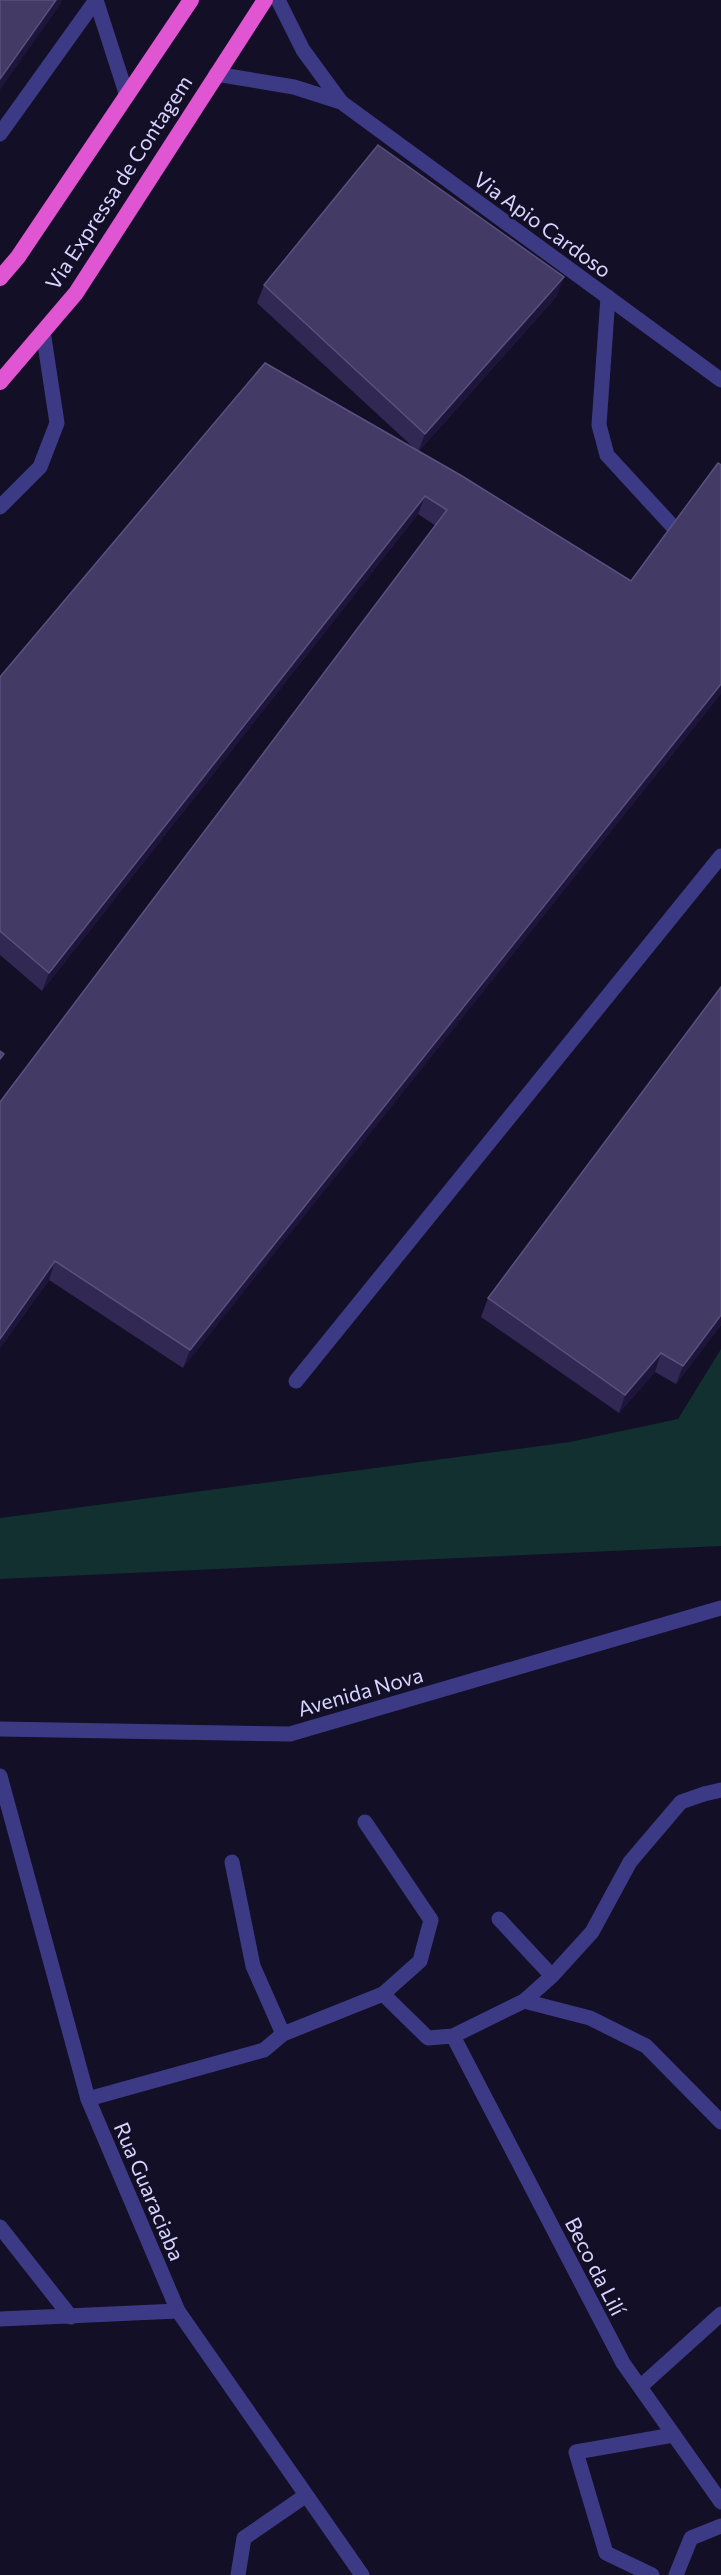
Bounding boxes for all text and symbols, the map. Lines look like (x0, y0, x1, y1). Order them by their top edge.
street label: Via Expressa de Contagem (39, 70, 197, 294)
street label: Via Apio Cardoso (469, 166, 617, 282)
street label: Avenida Nova (294, 1661, 426, 1721)
street label: Rua Guaraciaba (110, 2118, 190, 2264)
street label: Beco da Lilí (561, 2213, 632, 2320)

